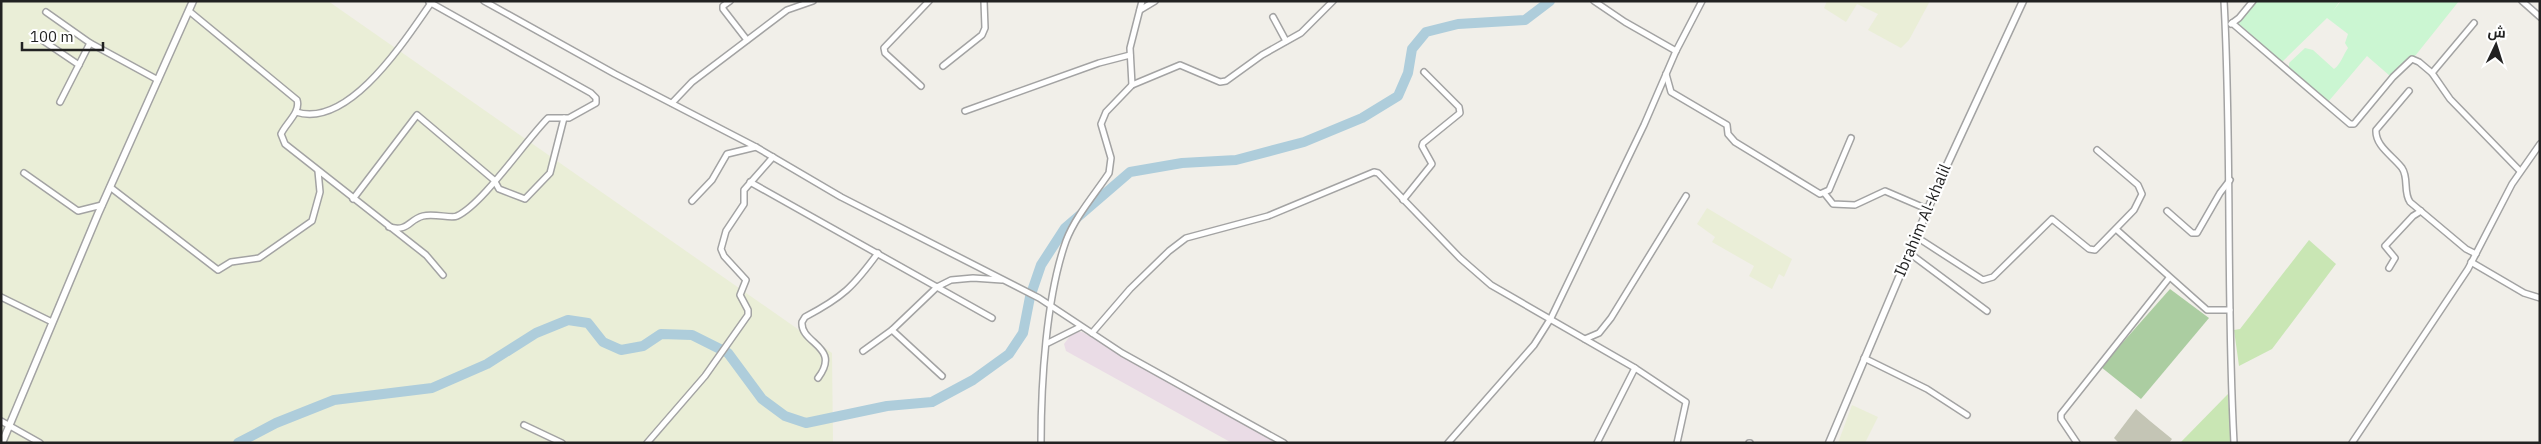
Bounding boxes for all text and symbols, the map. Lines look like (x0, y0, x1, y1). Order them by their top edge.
scale bar (22, 20, 104, 52)
north arrow (2471, 20, 2521, 70)
text: ش (2487, 22, 2507, 42)
text: 100 m (30, 27, 74, 46)
street label: Ibrahim Al-khalil (1889, 161, 1955, 279)

